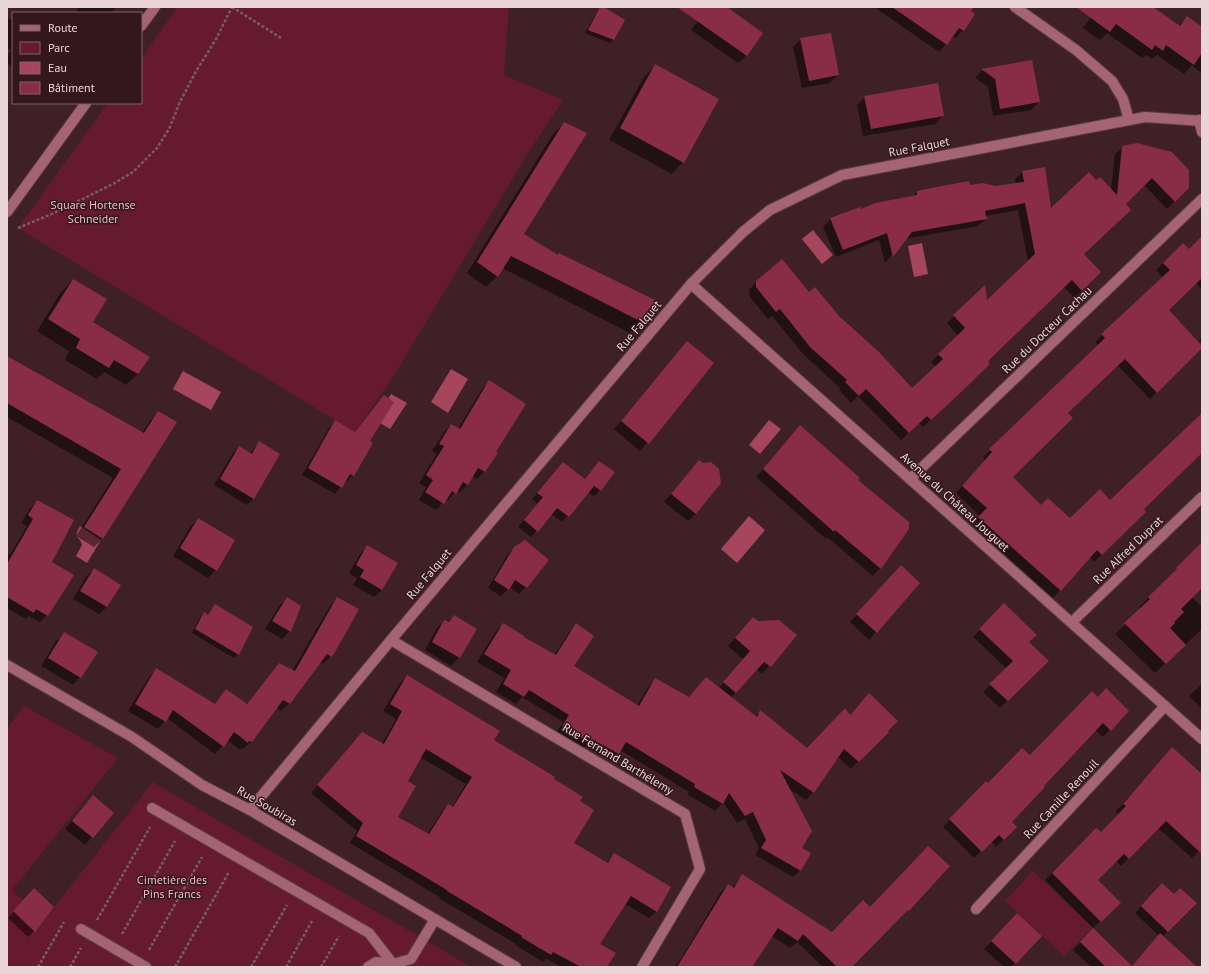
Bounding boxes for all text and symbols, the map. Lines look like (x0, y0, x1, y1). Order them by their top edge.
legend (12, 12, 142, 104)
text: Route (48, 20, 78, 35)
text: Parc (48, 40, 70, 55)
text: Eau (48, 60, 67, 75)
text: Bâtiment (48, 80, 95, 95)
street label: Rue Falquet (887, 133, 951, 160)
park label: Square Hortense Schneider (50, 197, 136, 226)
street label: Rue du Docteur Cachau (999, 283, 1095, 377)
street label: Rue Falquet (613, 297, 664, 354)
street label: Avenue du Château Jouguet (898, 449, 1013, 554)
street label: Rue Alfred Duprat (1090, 512, 1166, 587)
street label: Rue Falquet (403, 545, 454, 602)
street label: Rue Fernand Barthélemy (560, 719, 677, 798)
street label: Rue Camille Renouil (1020, 755, 1102, 842)
street label: Rue Soubiras (235, 782, 300, 829)
park label: Cimetière des Pins Francs (137, 872, 207, 901)

